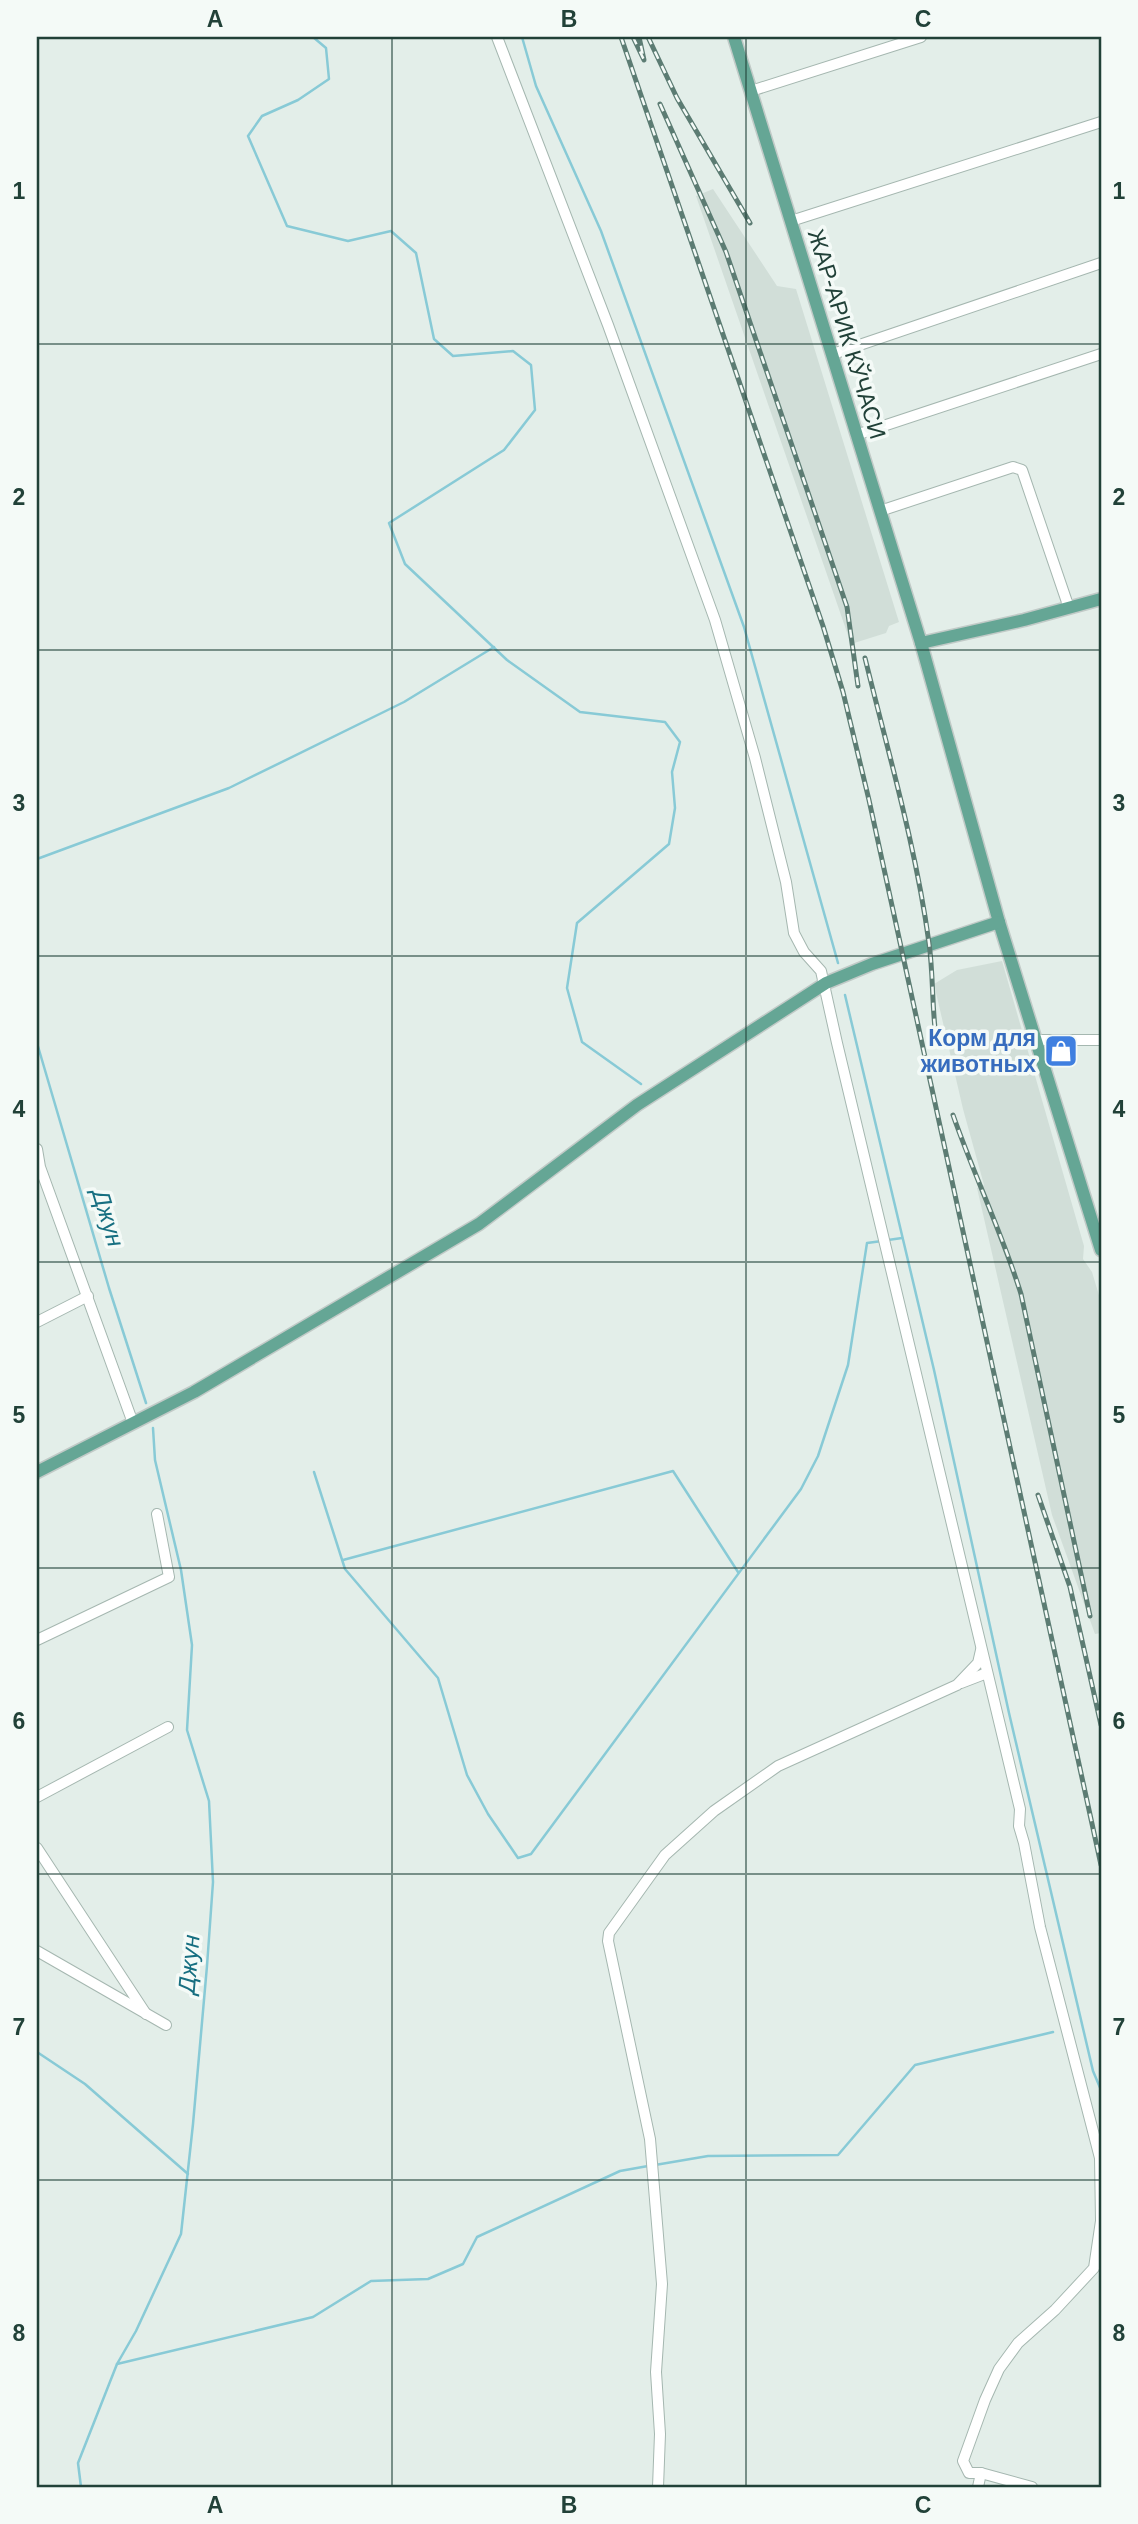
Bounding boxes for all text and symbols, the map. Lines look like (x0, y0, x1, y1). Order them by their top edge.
text: A (207, 6, 223, 32)
text: B (561, 6, 577, 32)
text: C (915, 6, 931, 32)
text: 1 (13, 178, 26, 204)
text: 1 (1113, 178, 1126, 204)
street label: ЖАР-АРИК КЎЧАСИ (803, 226, 892, 442)
text: 2 (13, 484, 25, 510)
text: 2 (1113, 484, 1125, 510)
text: 3 (13, 790, 25, 816)
text: 3 (1113, 790, 1125, 816)
place label: Корм для животных (920, 1025, 1036, 1077)
shop icon: Корм для животных (1042, 1032, 1080, 1070)
text: 4 (13, 1096, 26, 1122)
text: 4 (1113, 1096, 1126, 1122)
water label: Джун (86, 1183, 130, 1250)
text: 5 (13, 1402, 26, 1428)
text: 5 (1113, 1402, 1126, 1428)
text: 6 (13, 1708, 25, 1734)
text: 6 (1113, 1708, 1125, 1734)
water label: Джун (172, 1933, 205, 1997)
text: 7 (13, 2014, 25, 2040)
text: 7 (1113, 2014, 1125, 2040)
text: 8 (13, 2320, 26, 2346)
text: 8 (1113, 2320, 1126, 2346)
text: A (207, 2492, 223, 2518)
text: B (561, 2492, 577, 2518)
text: C (915, 2492, 931, 2518)

